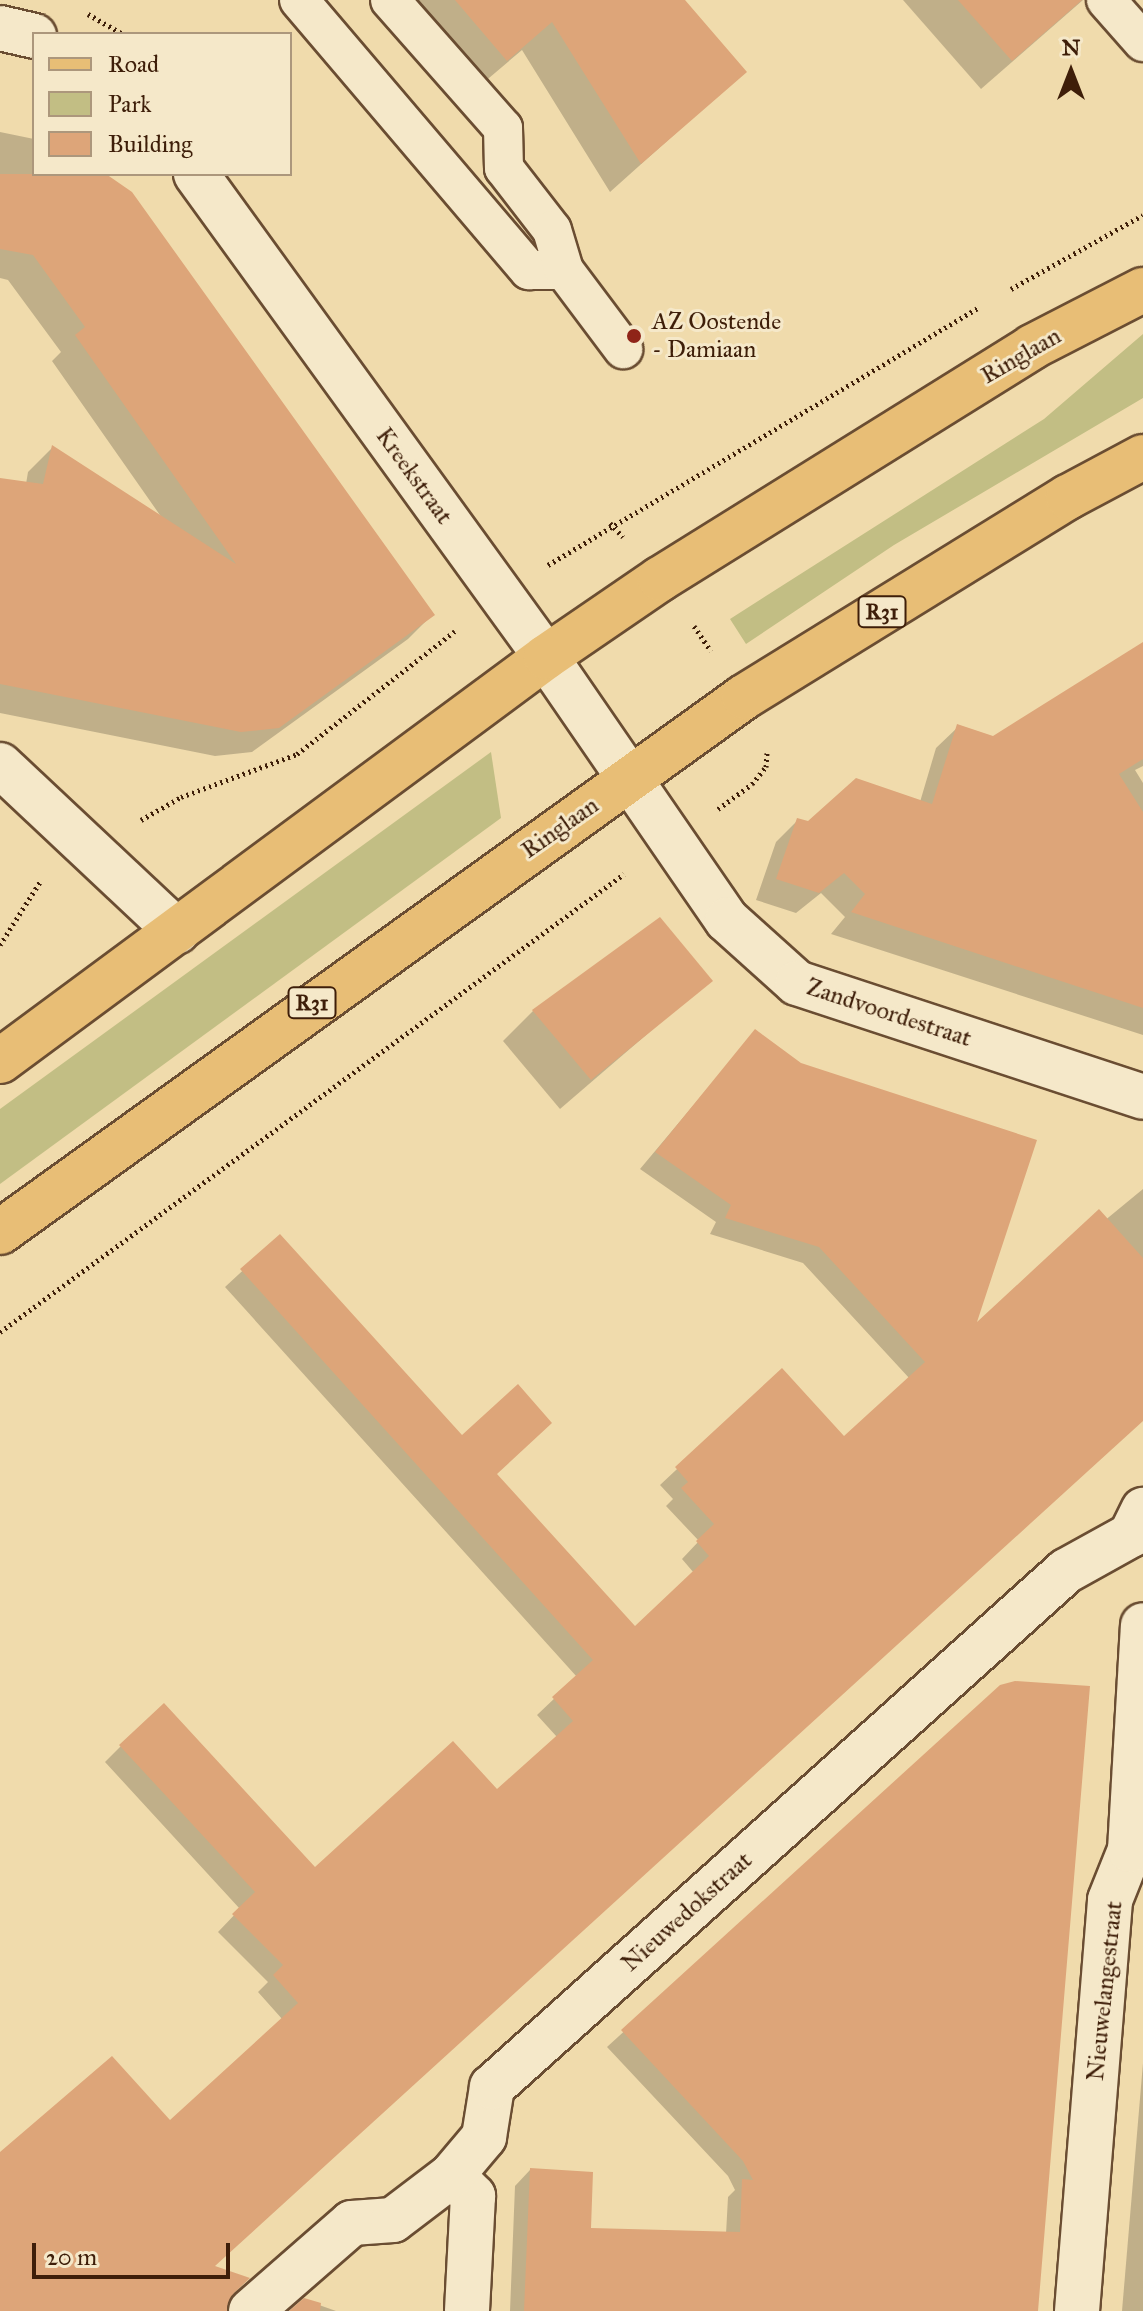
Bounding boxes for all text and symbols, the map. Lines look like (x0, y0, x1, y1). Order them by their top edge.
legend (32, 32, 292, 176)
north arrow (1031, 32, 1111, 112)
text: N (1062, 34, 1080, 61)
text: Road (108, 49, 159, 79)
text: Park (108, 89, 151, 119)
text: Building (108, 129, 193, 159)
place label: AZ Oostende - Damiaan (652, 308, 781, 364)
street label: Ringlaan (976, 322, 1066, 390)
marker: AZ Oostende - Damiaan (623, 325, 645, 347)
street label: Kreekstraat (369, 422, 459, 530)
road number: R31 (856, 594, 908, 630)
street label: Ringlaan (516, 791, 604, 865)
street label: Zandvoordestraat (803, 973, 975, 1053)
road number: R31 (286, 985, 338, 1021)
street label: Nieuwedokstraat (616, 1846, 758, 1978)
street label: Nieuwelangestraat (1081, 1900, 1129, 2082)
scale bar (36, 2227, 234, 2277)
text: 20 m (46, 2242, 97, 2272)

